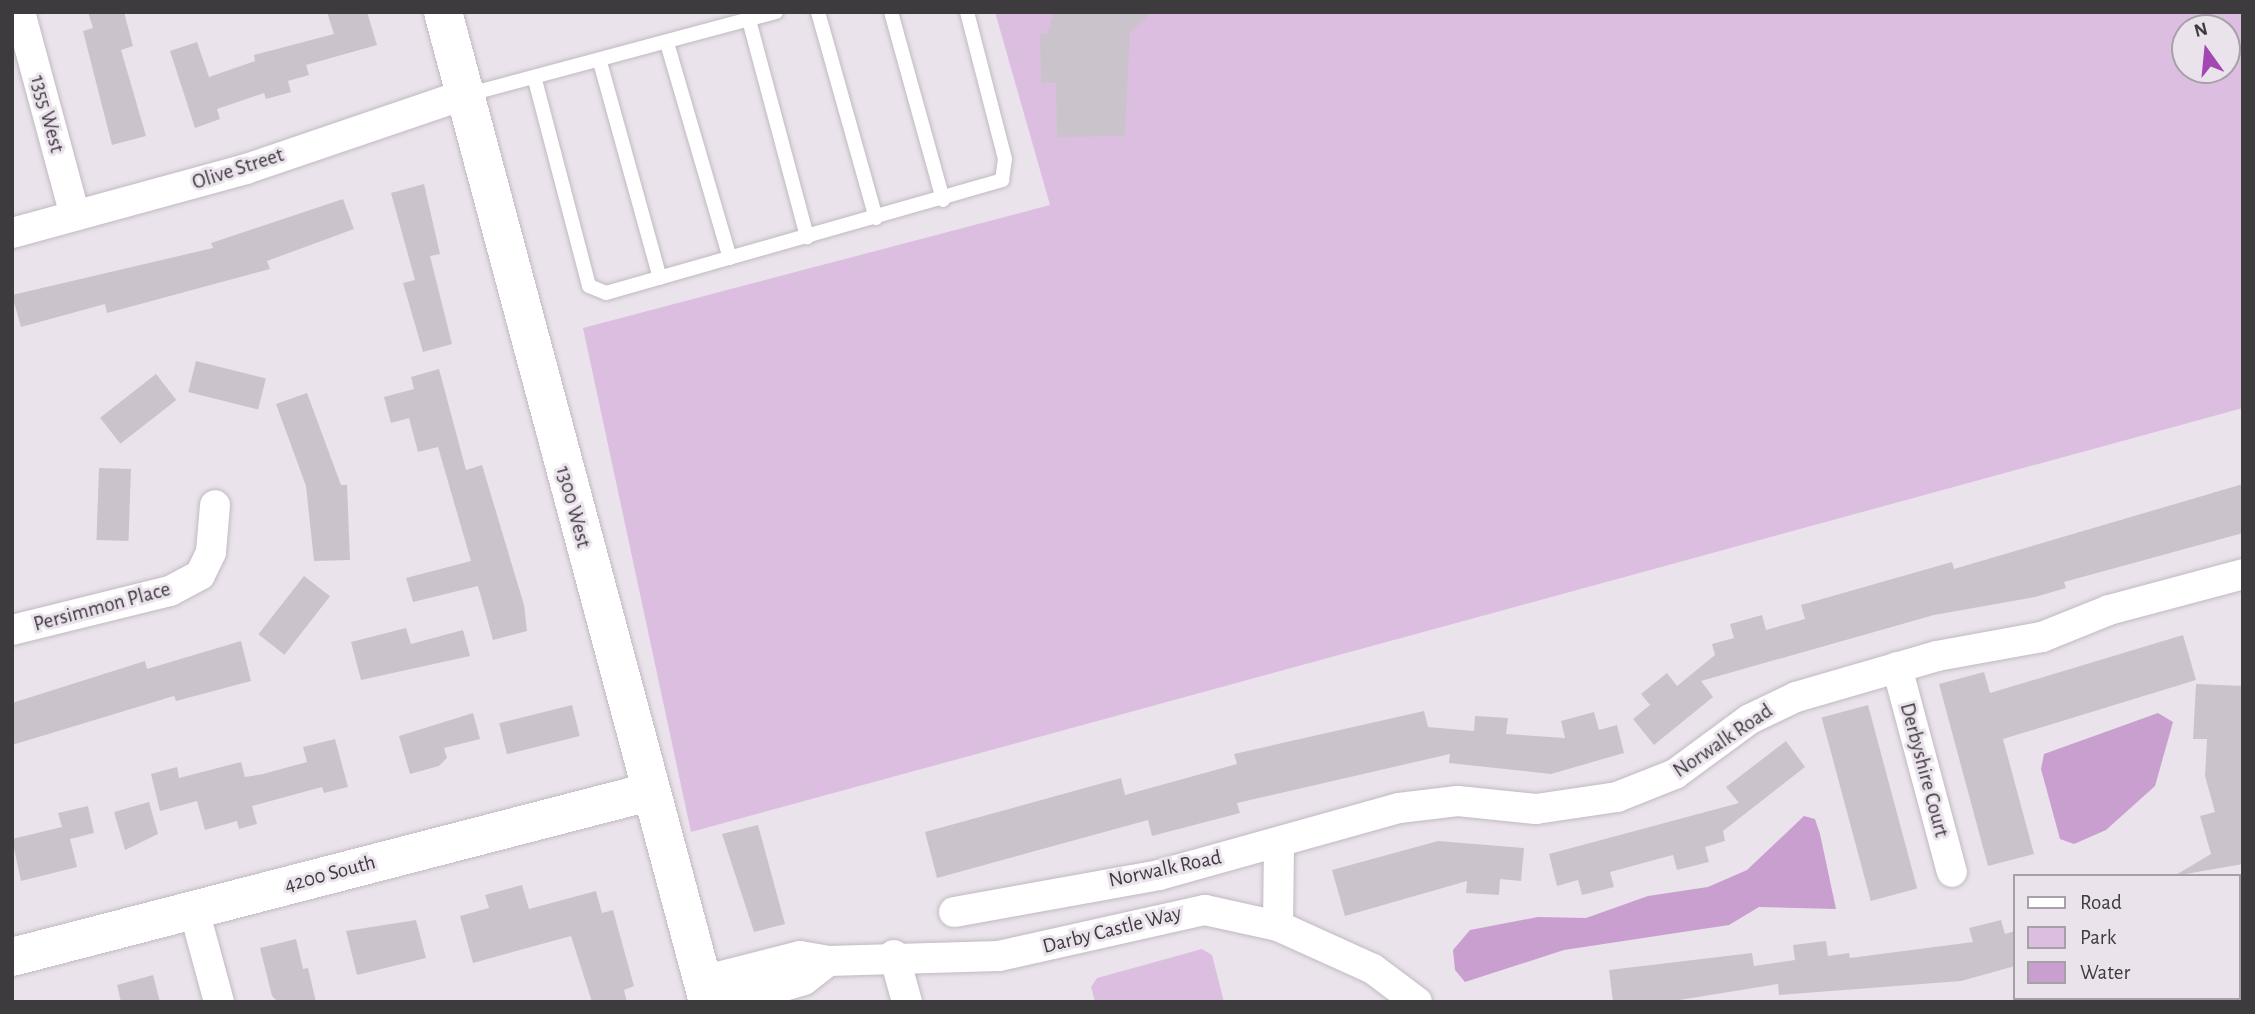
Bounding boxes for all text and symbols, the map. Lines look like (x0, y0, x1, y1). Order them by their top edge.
north arrow (2171, 14, 2241, 84)
text: N (2192, 19, 2210, 41)
street label: 1355 West (25, 73, 69, 155)
street label: Olive Street (189, 142, 287, 196)
street label: 1300 West (550, 463, 596, 551)
street label: Persimmon Place (31, 577, 173, 637)
street label: Norwalk Road (1668, 699, 1778, 783)
street label: Derbyshire Court (1894, 700, 1954, 840)
street label: Norwalk Road (1106, 845, 1224, 893)
street label: 4200 South (282, 850, 378, 898)
legend (2014, 874, 2241, 1000)
text: Road (2080, 892, 2122, 913)
street label: Darby Castle Way (1040, 901, 1184, 959)
text: Park (2080, 927, 2116, 948)
text: Water (2080, 962, 2130, 983)

